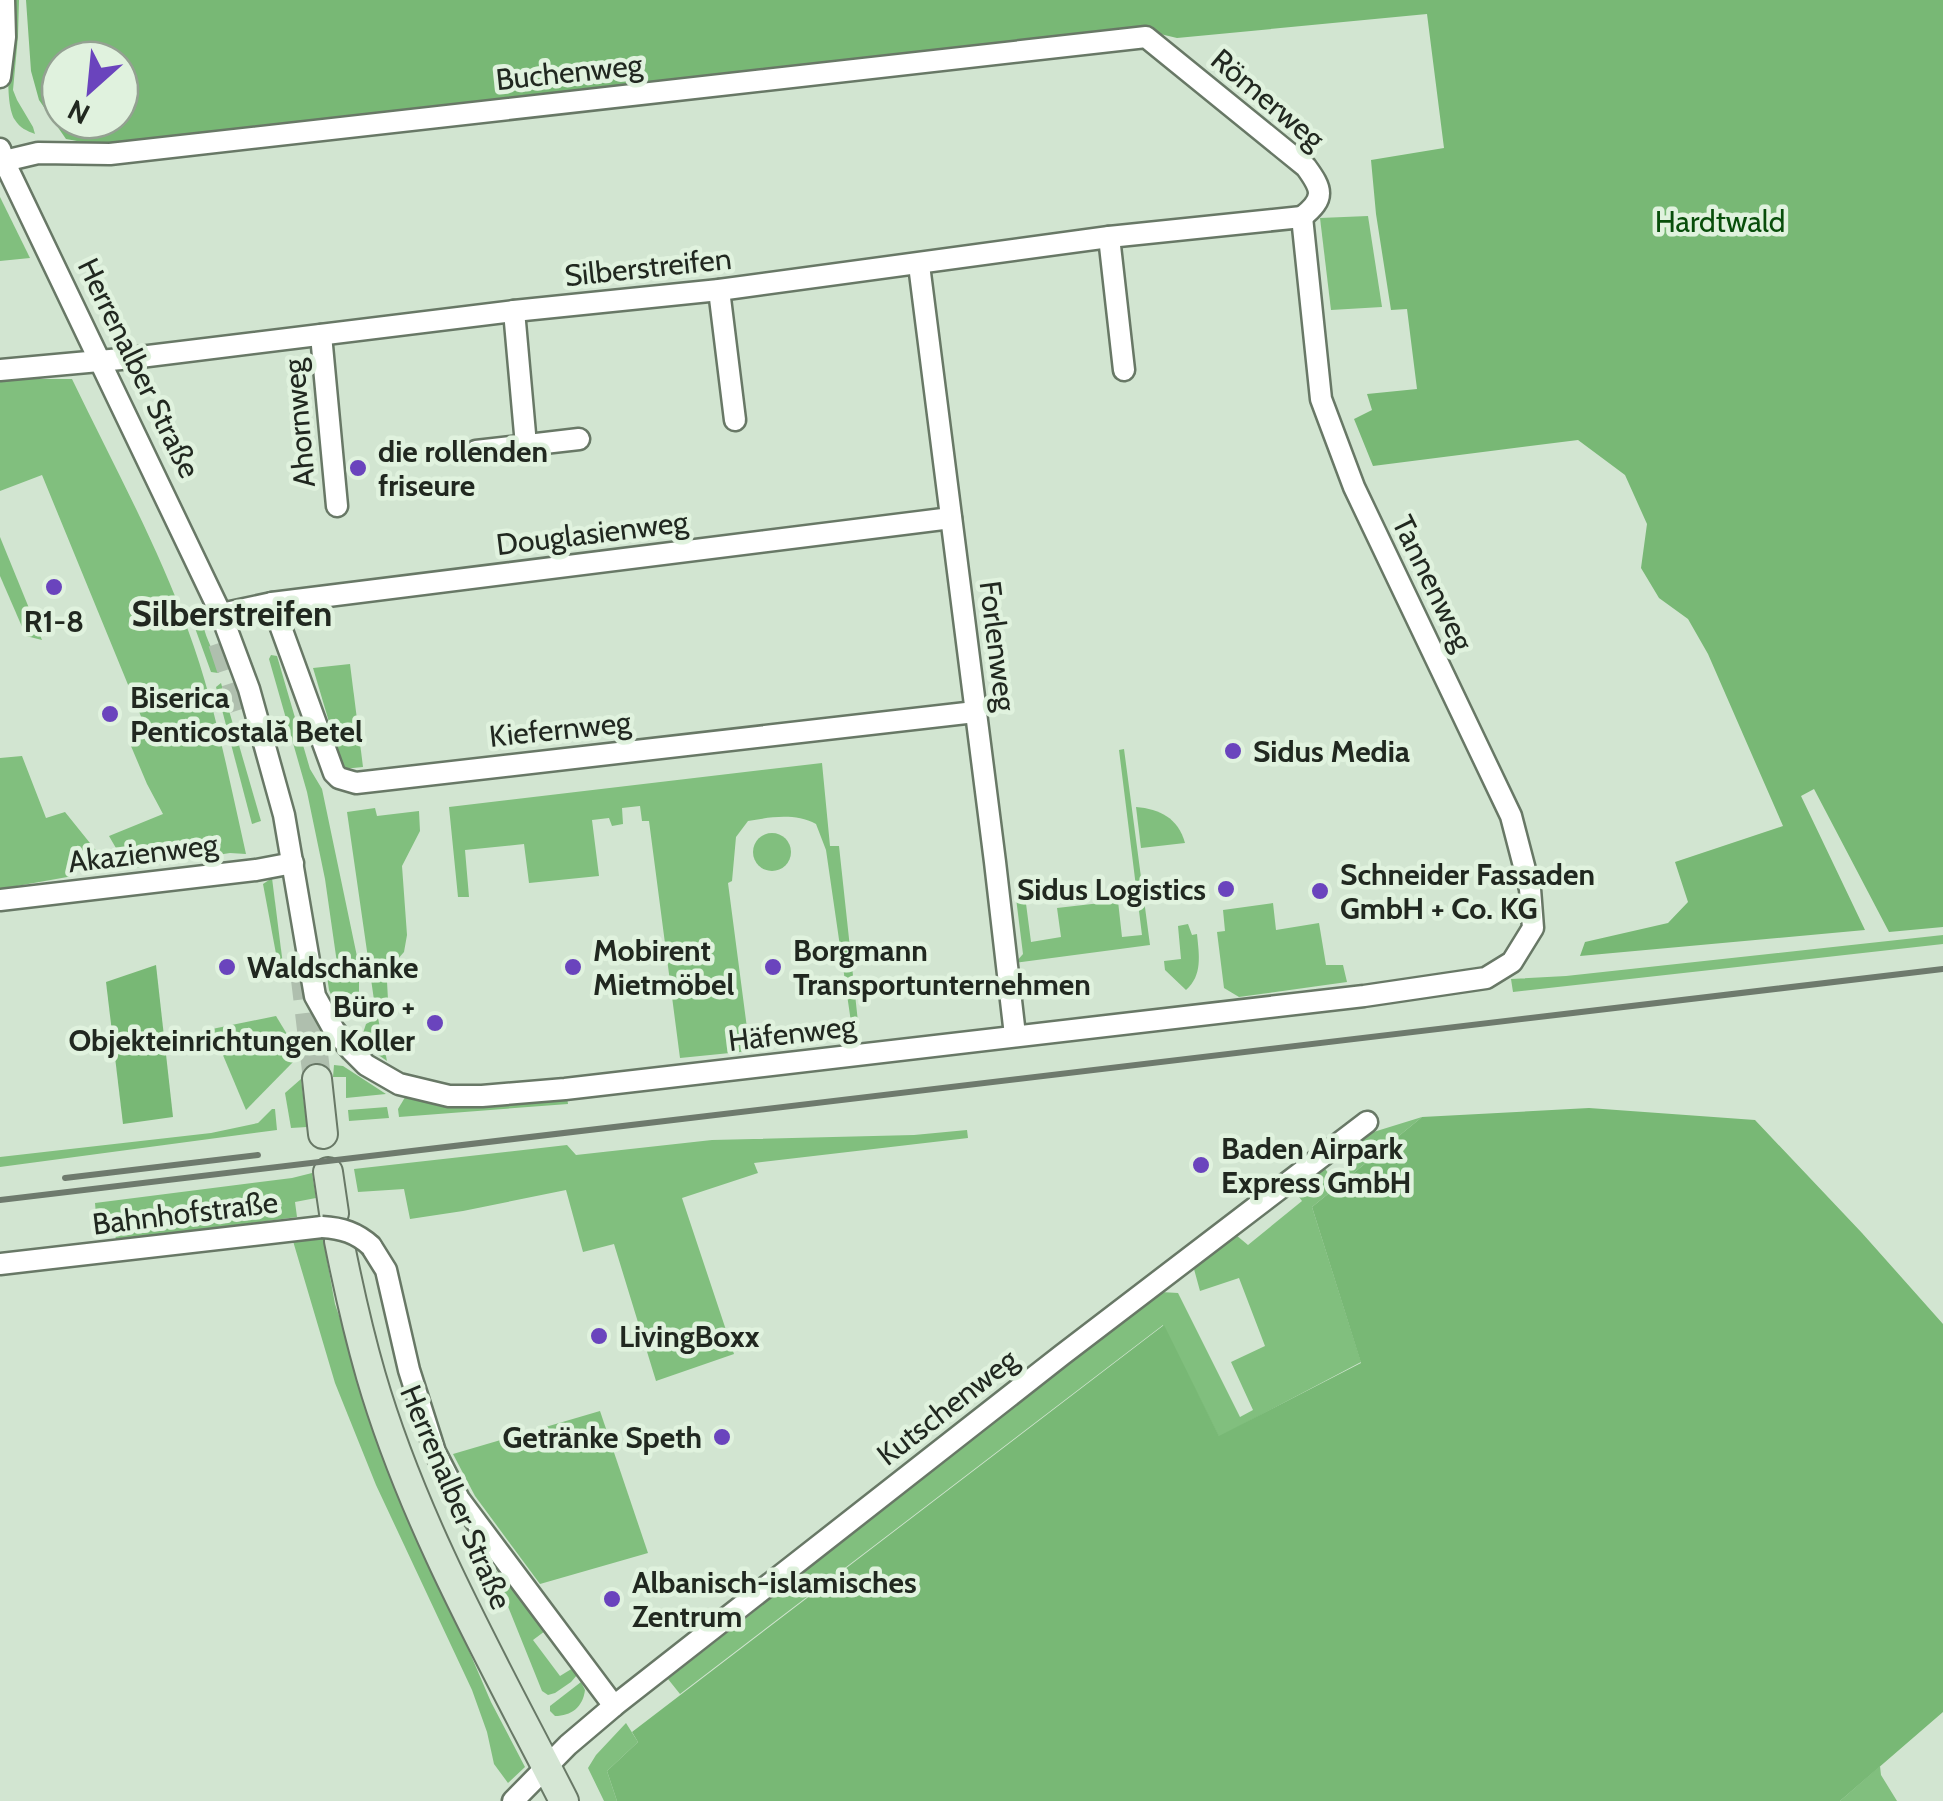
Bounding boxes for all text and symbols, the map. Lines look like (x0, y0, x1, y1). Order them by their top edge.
north arrow (40, 40, 140, 140)
street label: Römerweg (1204, 41, 1333, 158)
street label: Buchenweg (494, 46, 645, 98)
text: N (62, 93, 95, 132)
park label: Hardtwald (1655, 203, 1785, 240)
street label: Silberstreifen (563, 240, 733, 294)
street label: Herrenalber Straße (70, 252, 208, 484)
street label: Ahornweg (275, 356, 323, 489)
place label: die rollenden friseure (378, 433, 548, 504)
marker: die rollenden friseure (347, 457, 369, 479)
street label: Douglasienweg (494, 503, 691, 563)
street label: Tannenweg (1384, 509, 1482, 658)
marker: R1-8 (43, 576, 65, 598)
street label: Forlenweg (972, 579, 1024, 714)
district label: Silberstreifen (132, 592, 332, 635)
place label: R1-8 (24, 603, 84, 640)
place label: Biserica Penticostală Betel (130, 679, 363, 750)
marker: Biserica Penticostală Betel (99, 703, 121, 725)
street label: Kiefernweg (487, 703, 634, 755)
place label: Sidus Media (1253, 733, 1410, 770)
marker: Sidus Media (1222, 740, 1244, 762)
street label: Akazienweg (66, 825, 221, 881)
place label: Schneider Fassaden GmbH + Co. KG (1340, 856, 1595, 927)
place label: Sidus Logistics (1017, 871, 1206, 908)
marker: Sidus Logistics (1215, 878, 1237, 900)
marker: Schneider Fassaden GmbH + Co. KG (1309, 880, 1331, 902)
place label: Mobirent Mietmöbel (593, 932, 734, 1003)
place label: Borgmann Transportunternehmen (793, 932, 1091, 1003)
place label: Waldschänke (247, 949, 418, 986)
marker: Waldschänke (216, 956, 238, 978)
marker: Mobirent Mietmöbel (562, 956, 584, 978)
marker: Borgmann Transportunternehmen (762, 956, 784, 978)
place label: Büro + Objekteinrichtungen Koller (68, 988, 415, 1059)
street label: Häfenweg (726, 1007, 859, 1059)
marker: Büro + Objekteinrichtungen Koller (424, 1012, 446, 1034)
place label: Baden Airpark Express GmbH (1221, 1130, 1411, 1201)
marker: Baden Airpark Express GmbH (1190, 1154, 1212, 1176)
street label: Bahnhofstraße (90, 1183, 280, 1243)
place label: LivingBoxx (619, 1318, 760, 1355)
marker: LivingBoxx (588, 1325, 610, 1347)
street label: Kutschenweg (869, 1340, 1025, 1473)
street label: Herrenalber Straße (392, 1379, 520, 1615)
place label: Getränke Speth (502, 1419, 702, 1456)
marker: Getränke Speth (711, 1426, 733, 1448)
place label: Albanisch-islamisches Zentrum (632, 1564, 917, 1635)
marker: Albanisch-islamisches Zentrum (601, 1588, 623, 1610)

